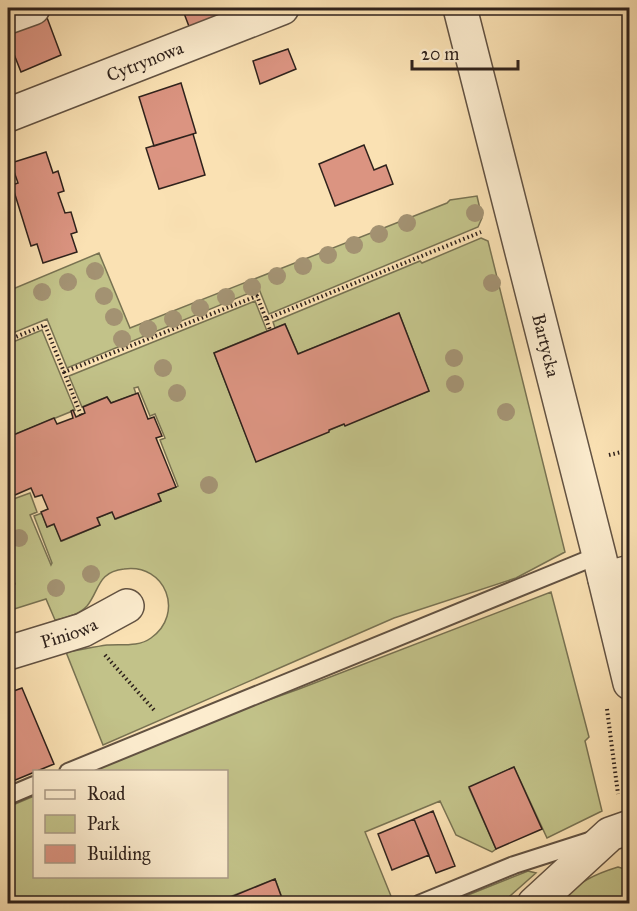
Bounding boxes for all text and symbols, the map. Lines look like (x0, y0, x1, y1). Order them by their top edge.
scale bar (412, 33, 518, 71)
street label: Cytrynowa (103, 36, 187, 86)
text: 20 m (421, 43, 459, 65)
street label: Bartycka (527, 311, 564, 380)
street label: Piniowa (38, 613, 102, 653)
legend (33, 770, 228, 878)
text: Road (87, 783, 125, 805)
text: Park (87, 813, 120, 835)
text: Building (87, 843, 151, 866)

